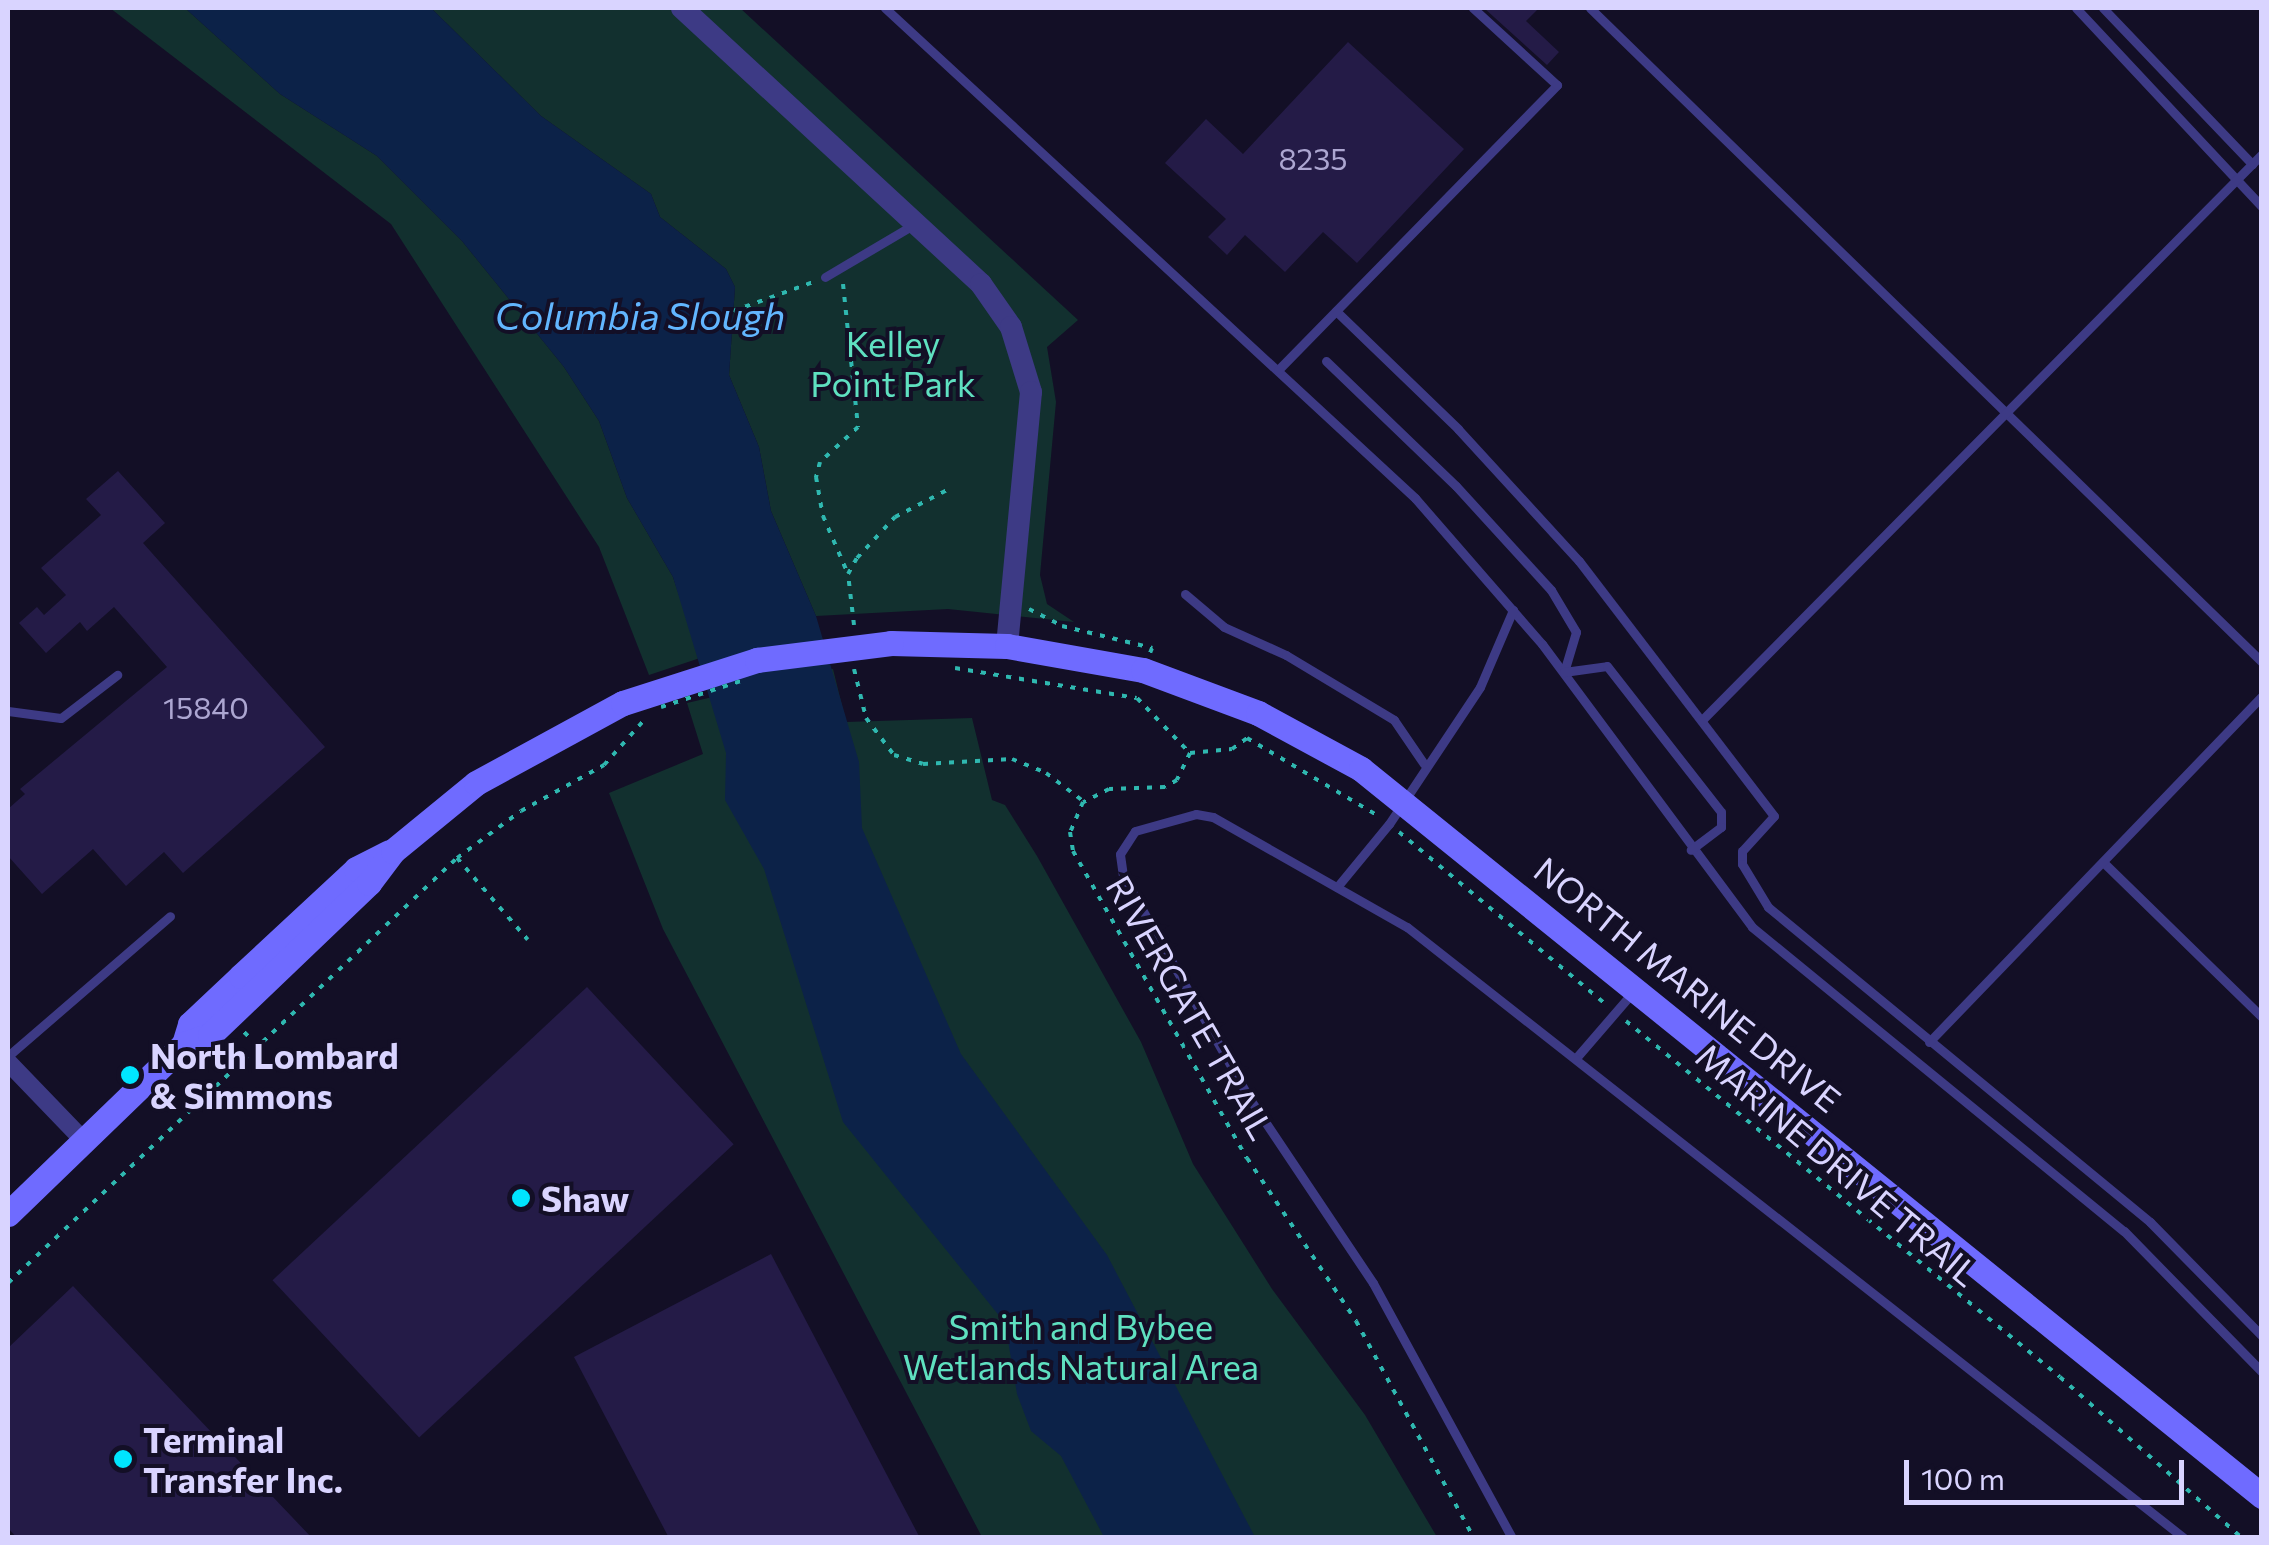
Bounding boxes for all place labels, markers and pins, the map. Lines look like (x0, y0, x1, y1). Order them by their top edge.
place label: North Lombard & Simmons (150, 1034, 399, 1116)
marker: North Lombard & Simmons (119, 1064, 141, 1086)
place label: Shaw (541, 1177, 629, 1219)
marker: Shaw (510, 1187, 532, 1209)
place label: Terminal Transfer Inc. (143, 1418, 343, 1500)
marker: Terminal Transfer Inc. (112, 1448, 134, 1470)

